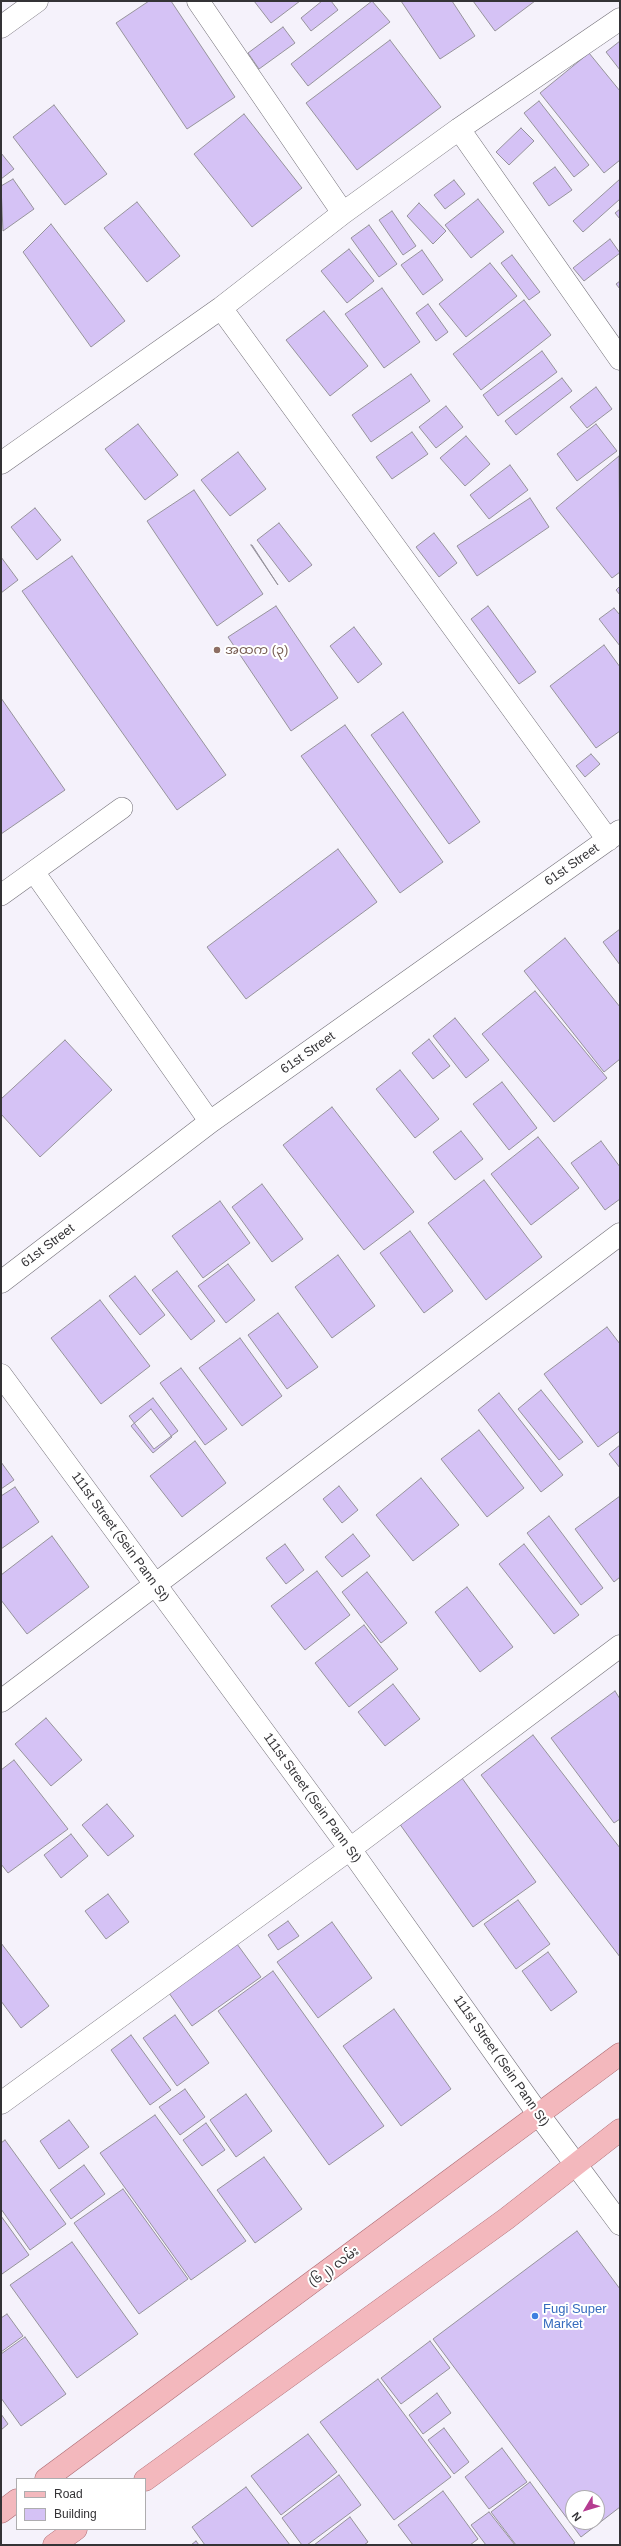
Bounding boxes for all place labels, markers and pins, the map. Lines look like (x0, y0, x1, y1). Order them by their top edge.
place label: အထက (၃) (225, 642, 288, 658)
marker: အထက (၃) (212, 645, 222, 655)
place label: Fugi Super Market (543, 2301, 607, 2332)
marker: Fugi Super Market (530, 2311, 540, 2321)

